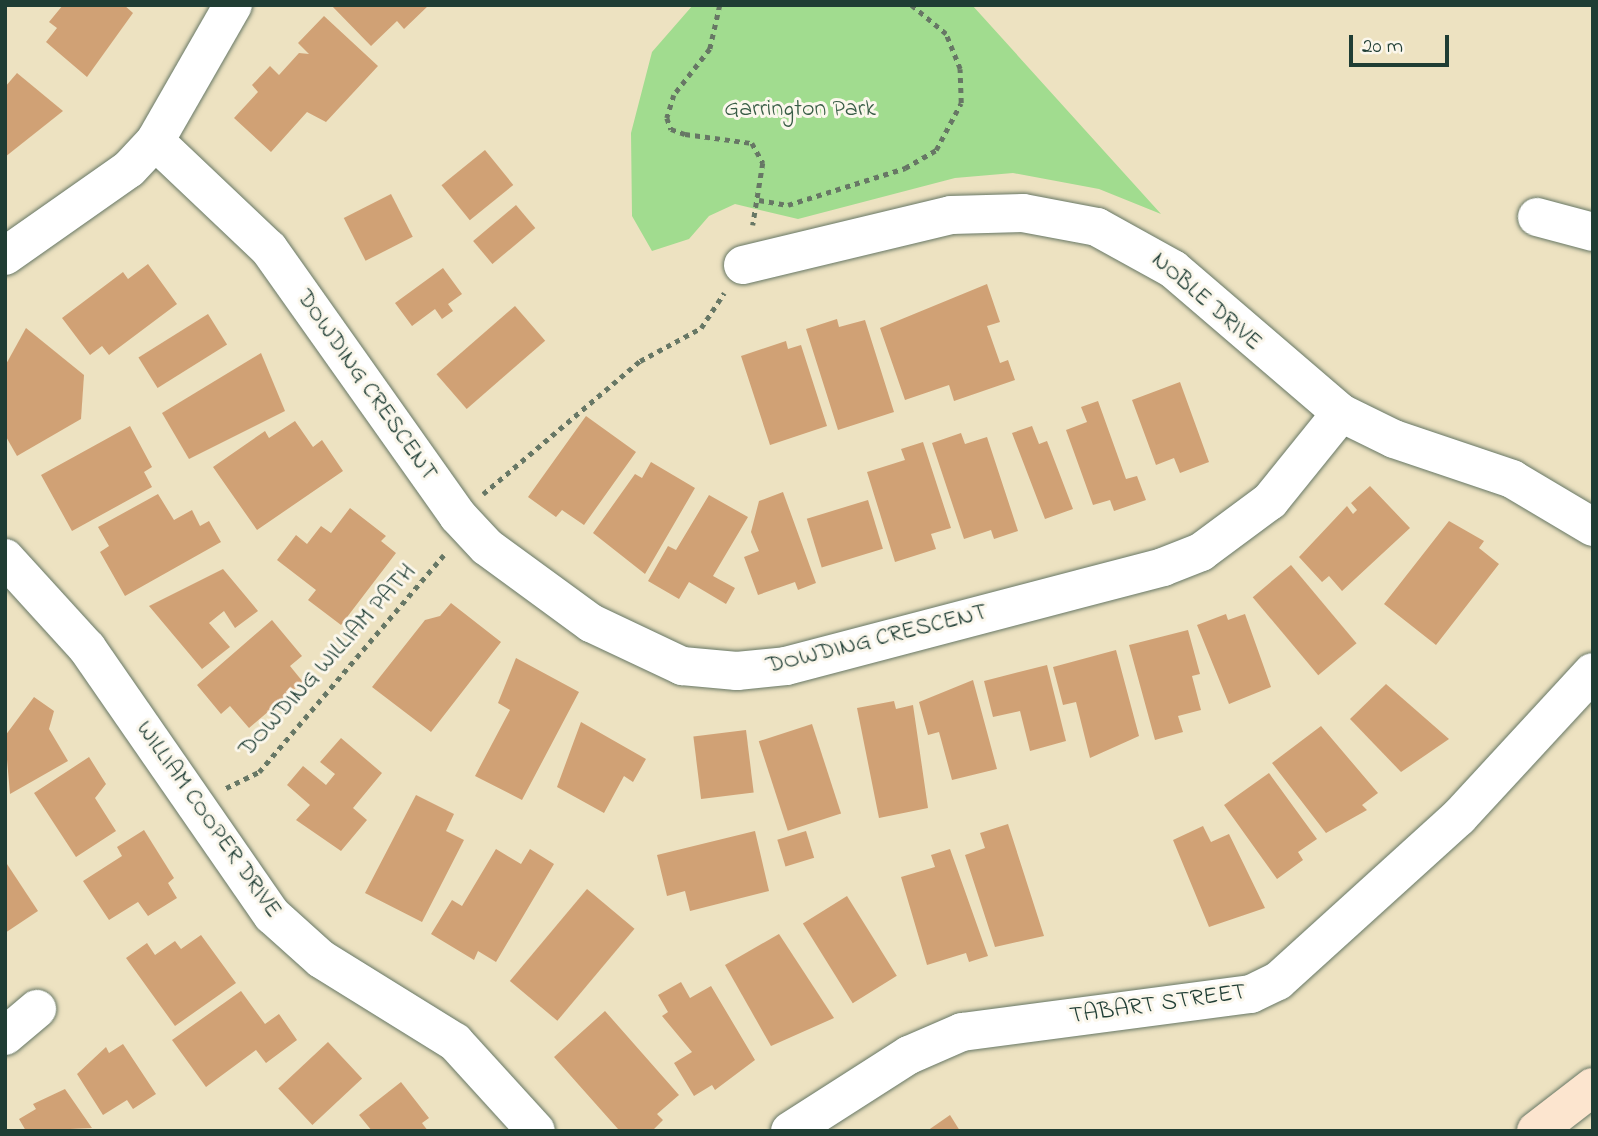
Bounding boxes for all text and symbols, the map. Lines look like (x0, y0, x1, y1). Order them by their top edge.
scale bar (1353, 21, 1453, 65)
text: 20 m (1362, 32, 1403, 62)
park label: Garrington Park (724, 96, 876, 124)
street label: NOBLE DRIVE (1145, 246, 1267, 358)
street label: DOWDING CRESCENT (289, 285, 443, 487)
street label: DOWDING WILLIAM PATH (234, 558, 422, 764)
street label: DOWDING CRESCENT (764, 599, 990, 681)
street label: WILLIAM COOPER DRIVE (129, 716, 287, 924)
street label: TABART STREET (1068, 978, 1248, 1032)

